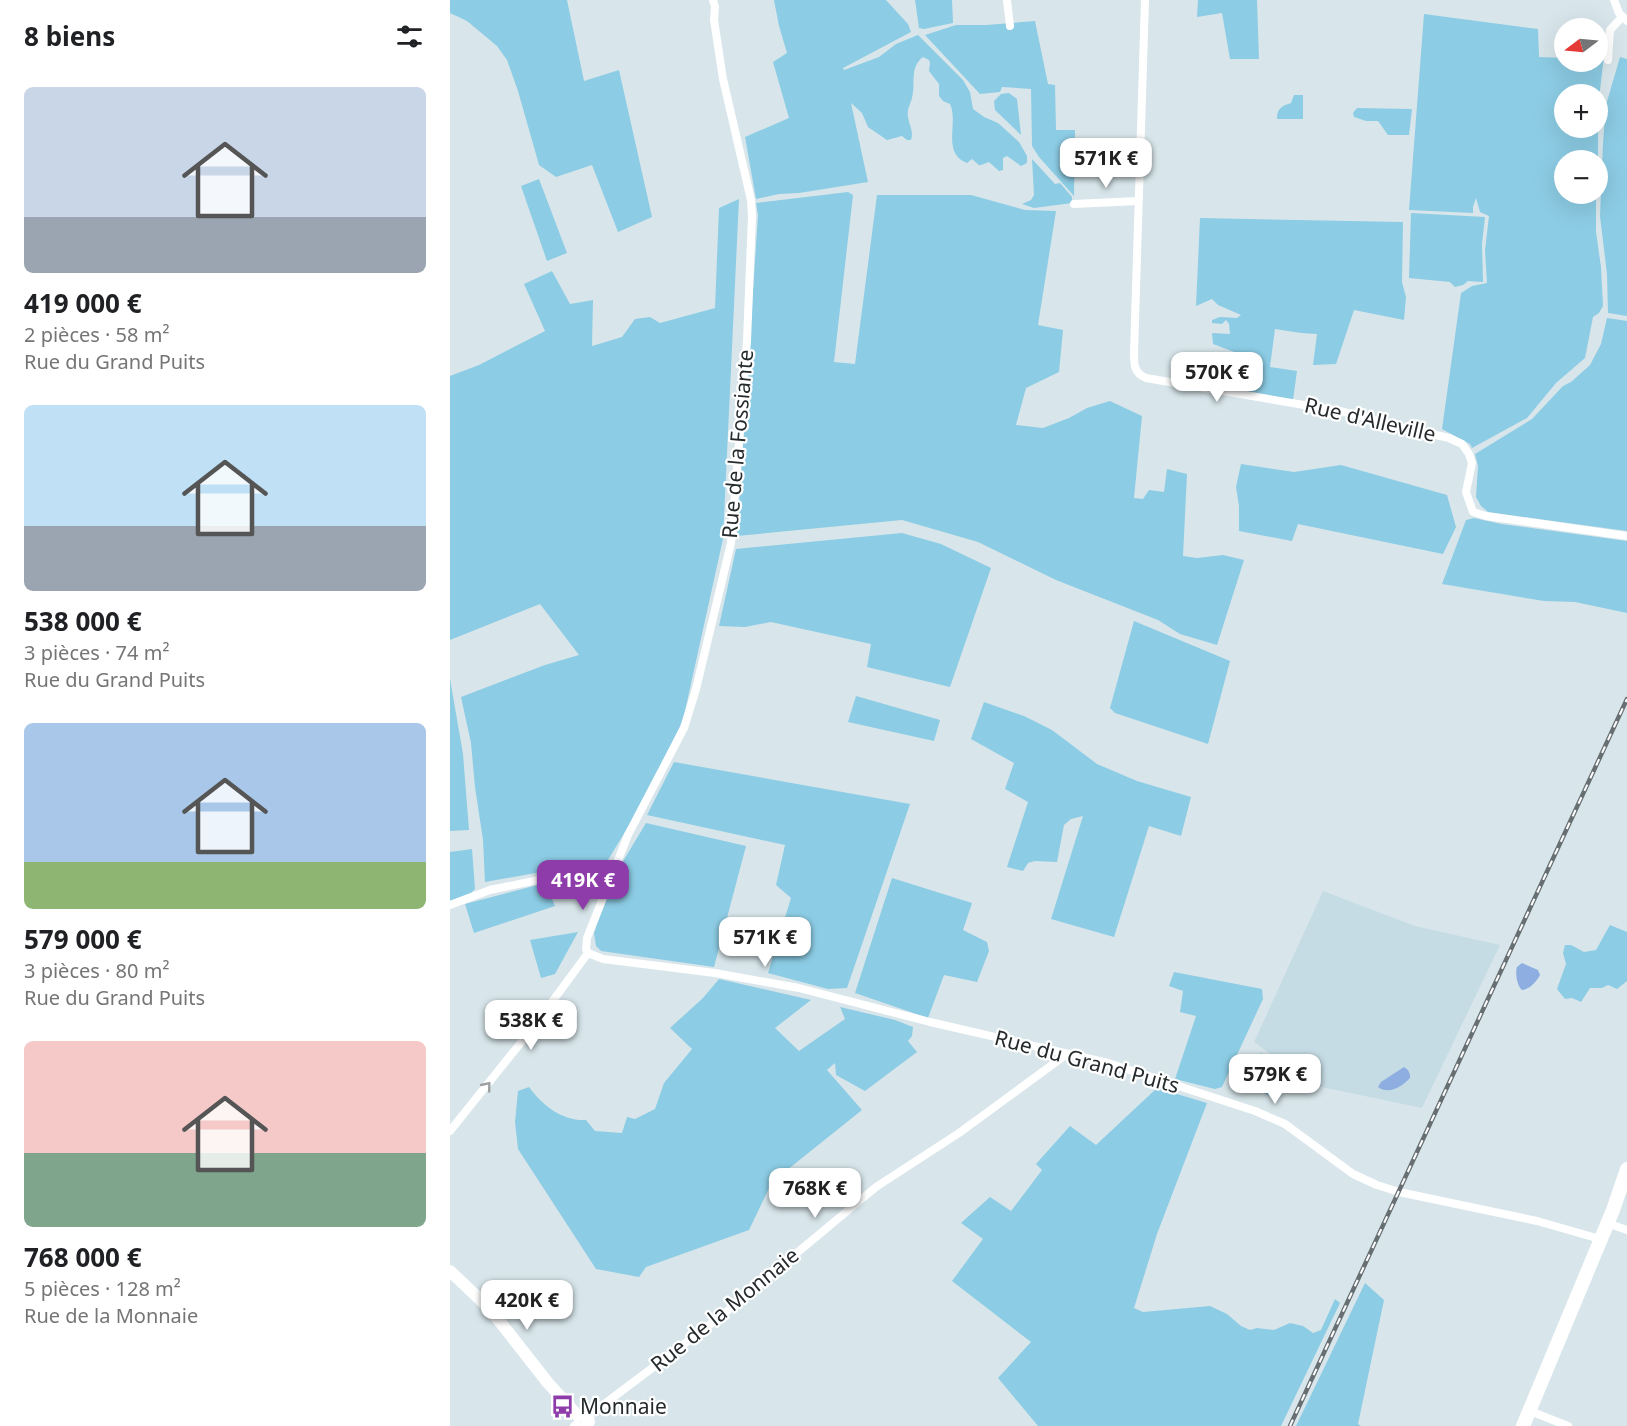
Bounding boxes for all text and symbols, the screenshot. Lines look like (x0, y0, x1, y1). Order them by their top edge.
text: 8 biens (24, 18, 115, 54)
north arrow (1554, 18, 1608, 72)
map controls (1554, 18, 1608, 204)
icon: filters (393, 20, 426, 53)
button: + (1554, 84, 1608, 138)
icon: home (171, 126, 279, 234)
pin: 571K € (1057, 138, 1155, 189)
text: 571K € (1074, 144, 1138, 171)
button: − (1554, 150, 1608, 204)
text: 419 000 € (24, 285, 142, 321)
text: 2 pièces · 58 m² (24, 321, 169, 348)
text: Rue du Grand Puits (24, 348, 205, 375)
street label: Rue de la Fossiante (715, 348, 759, 540)
pin: 570K € (1168, 352, 1266, 403)
text: 570K € (1185, 358, 1249, 385)
street label: Rue d'Alleville (1302, 390, 1439, 448)
icon: home (171, 444, 279, 552)
text: 538 000 € (24, 603, 142, 639)
text: 3 pièces · 74 m² (24, 639, 169, 666)
text: Rue du Grand Puits (24, 666, 205, 693)
icon: home (171, 762, 279, 870)
pin: 419K € (534, 860, 632, 911)
text: 419K € (551, 866, 615, 893)
pin: 571K € (716, 917, 814, 968)
text: 579 000 € (24, 921, 142, 957)
text: 571K € (733, 923, 797, 950)
text: 3 pièces · 80 m² (24, 957, 169, 984)
text: Rue du Grand Puits (24, 984, 205, 1011)
pin: 538K € (482, 1000, 580, 1051)
text: 538K € (499, 1006, 563, 1033)
street label: Rue du Grand Puits (992, 1023, 1183, 1099)
pin: 579K € (1226, 1054, 1324, 1105)
text: 579K € (1243, 1060, 1307, 1087)
icon: home (171, 1080, 279, 1188)
one-way arrow (479, 1082, 490, 1093)
pin: 768K € (766, 1168, 864, 1219)
text: 768K € (783, 1174, 847, 1201)
text: 768 000 € (24, 1239, 142, 1275)
street label: Rue de la Monnaie (644, 1241, 804, 1378)
text: 5 pièces · 128 m² (24, 1275, 181, 1302)
pin: 420K € (478, 1280, 576, 1331)
text: 420K € (495, 1286, 559, 1313)
text: Rue de la Monnaie (24, 1302, 198, 1329)
place label: Monnaie (580, 1392, 667, 1420)
bus stop icon: Monnaie (549, 1394, 575, 1420)

